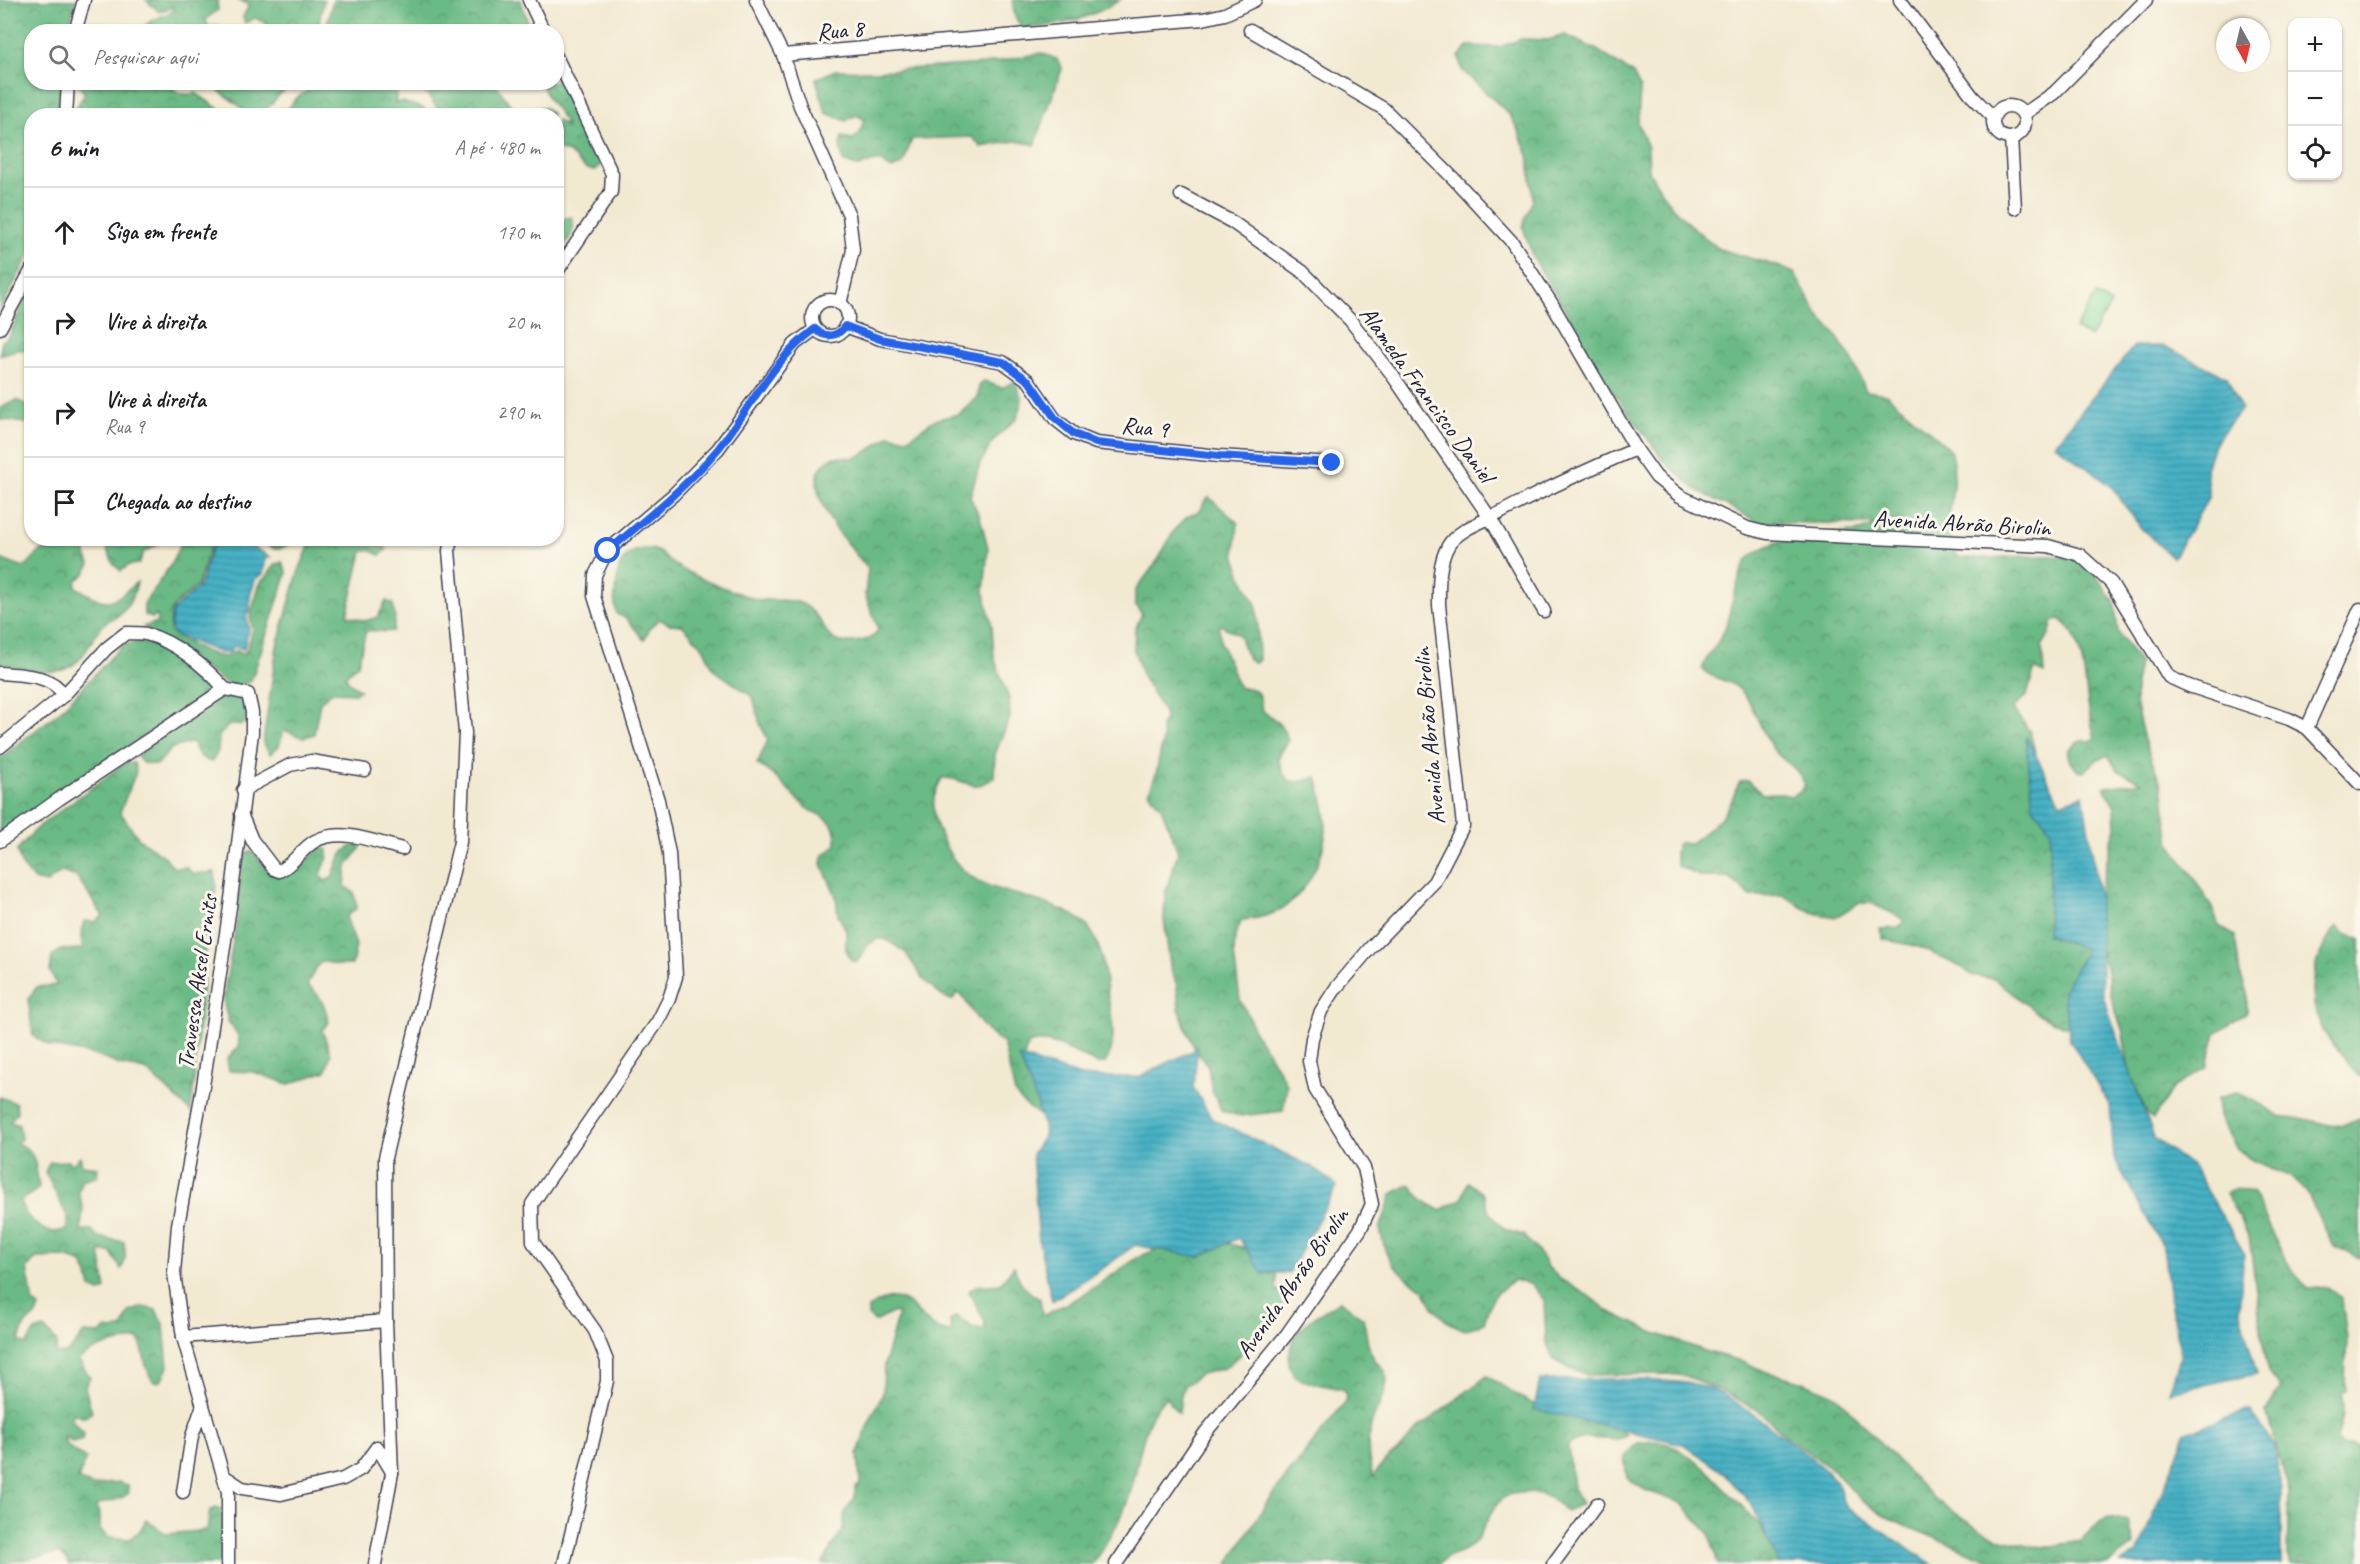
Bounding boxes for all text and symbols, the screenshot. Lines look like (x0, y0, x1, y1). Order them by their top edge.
street label: Rua 8 (815, 13, 867, 47)
north arrow (2216, 18, 2270, 72)
map controls (2288, 18, 2342, 180)
button: + (2288, 18, 2342, 72)
search box (24, 24, 564, 90)
icon: search (45, 41, 78, 74)
text: Pesquisar aqui (93, 43, 198, 71)
button: − (2288, 72, 2342, 126)
button: locate (2288, 126, 2342, 180)
text: 6 min (48, 131, 98, 164)
text: A pé · 480 m (455, 135, 540, 160)
icon: ahead (48, 216, 81, 249)
text: Siga em frente (105, 218, 216, 246)
text: 170 m (497, 220, 540, 245)
street label: Alameda Francisco Daniel (1353, 300, 1503, 491)
icon: right (48, 306, 81, 339)
text: Vire à direita (105, 308, 205, 336)
text: 20 m (506, 310, 540, 335)
text: Vire à direita (105, 386, 205, 414)
icon: right (48, 396, 81, 429)
text: 290 m (497, 400, 540, 425)
street label: Rua 9 (1120, 410, 1172, 445)
text: Rua 9 (105, 414, 144, 439)
route end (1318, 449, 1344, 475)
icon: arrive (48, 486, 81, 519)
text: Chegada ao destino (105, 488, 250, 516)
street label: Avenida Abrão Birolin (1873, 503, 2053, 543)
route start (594, 537, 620, 563)
street label: Avenida Abrão Birolin (1406, 645, 1452, 826)
street label: Travessa Aksel Ernits (170, 891, 224, 1071)
street label: Avenida Abrão Birolin (1229, 1201, 1356, 1364)

